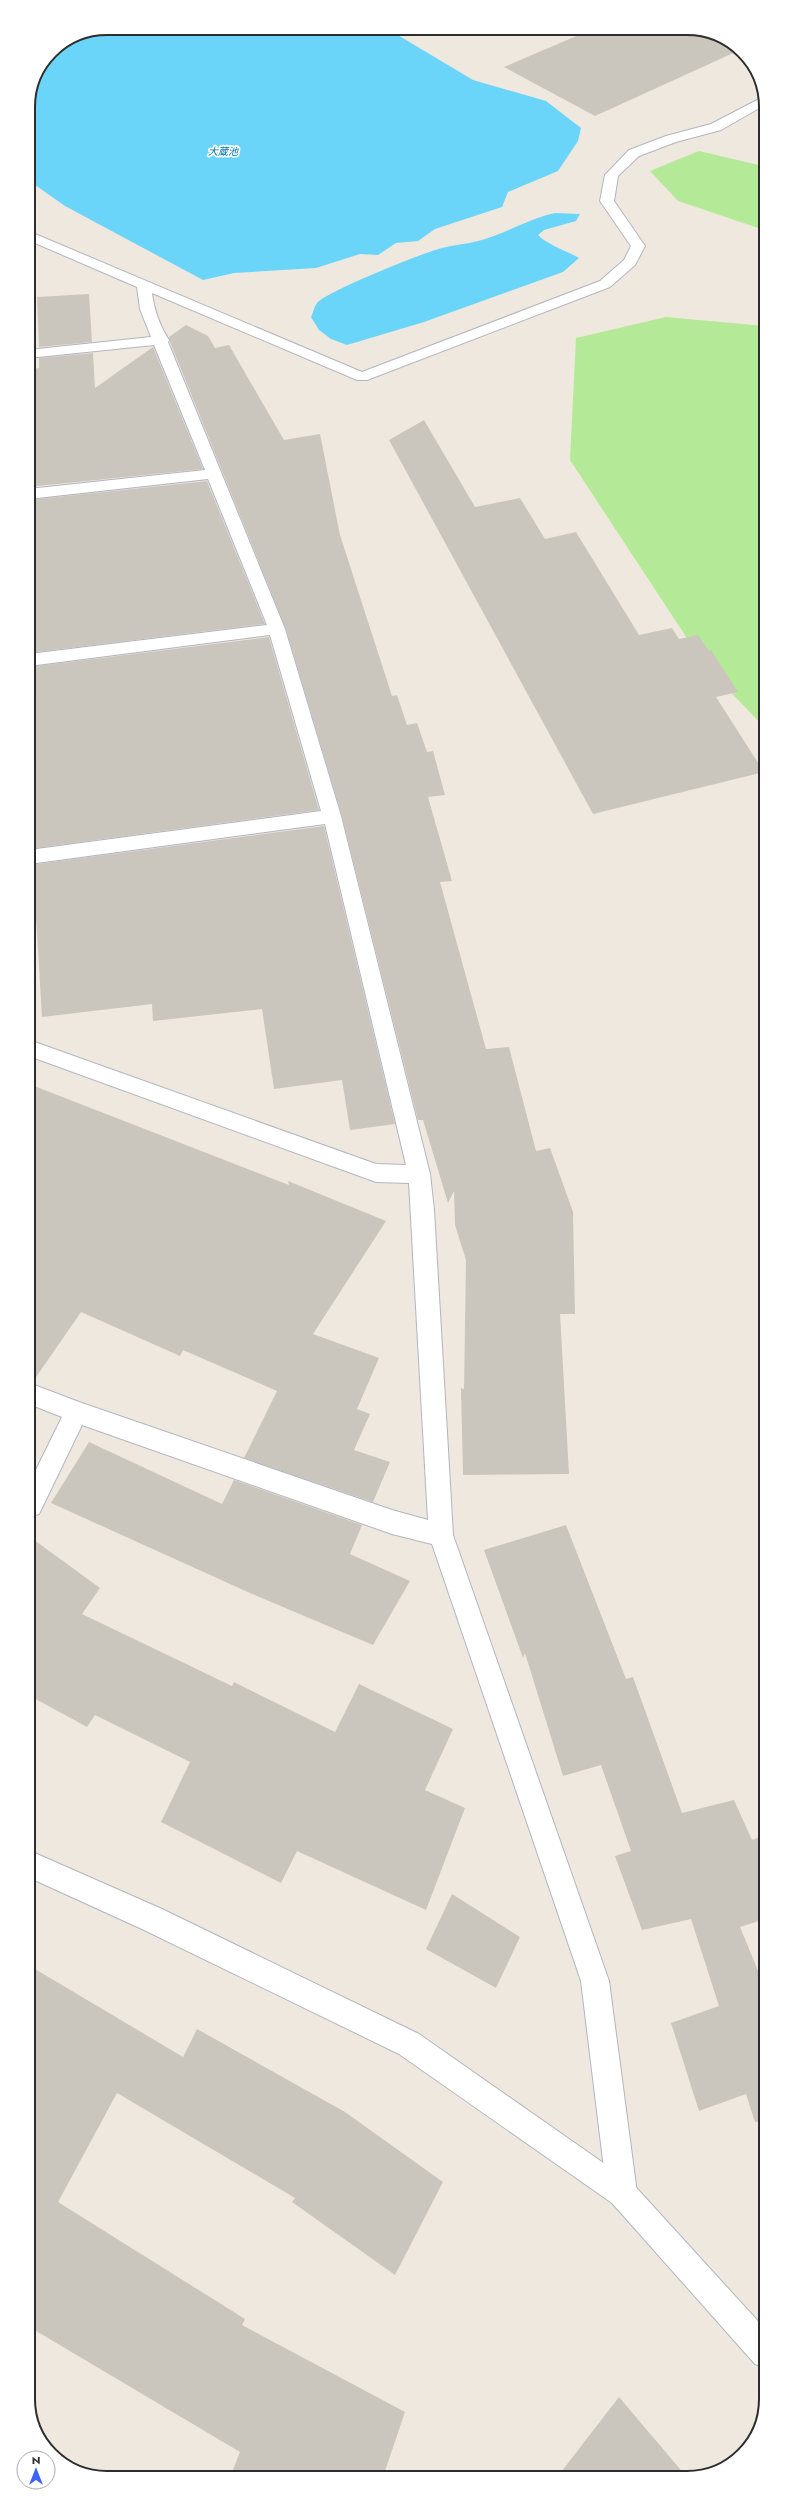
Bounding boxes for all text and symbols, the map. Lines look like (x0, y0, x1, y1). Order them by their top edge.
water label: 大蔵池 (208, 144, 239, 159)
north arrow (16, 2450, 56, 2490)
text: N (32, 2452, 40, 2468)

